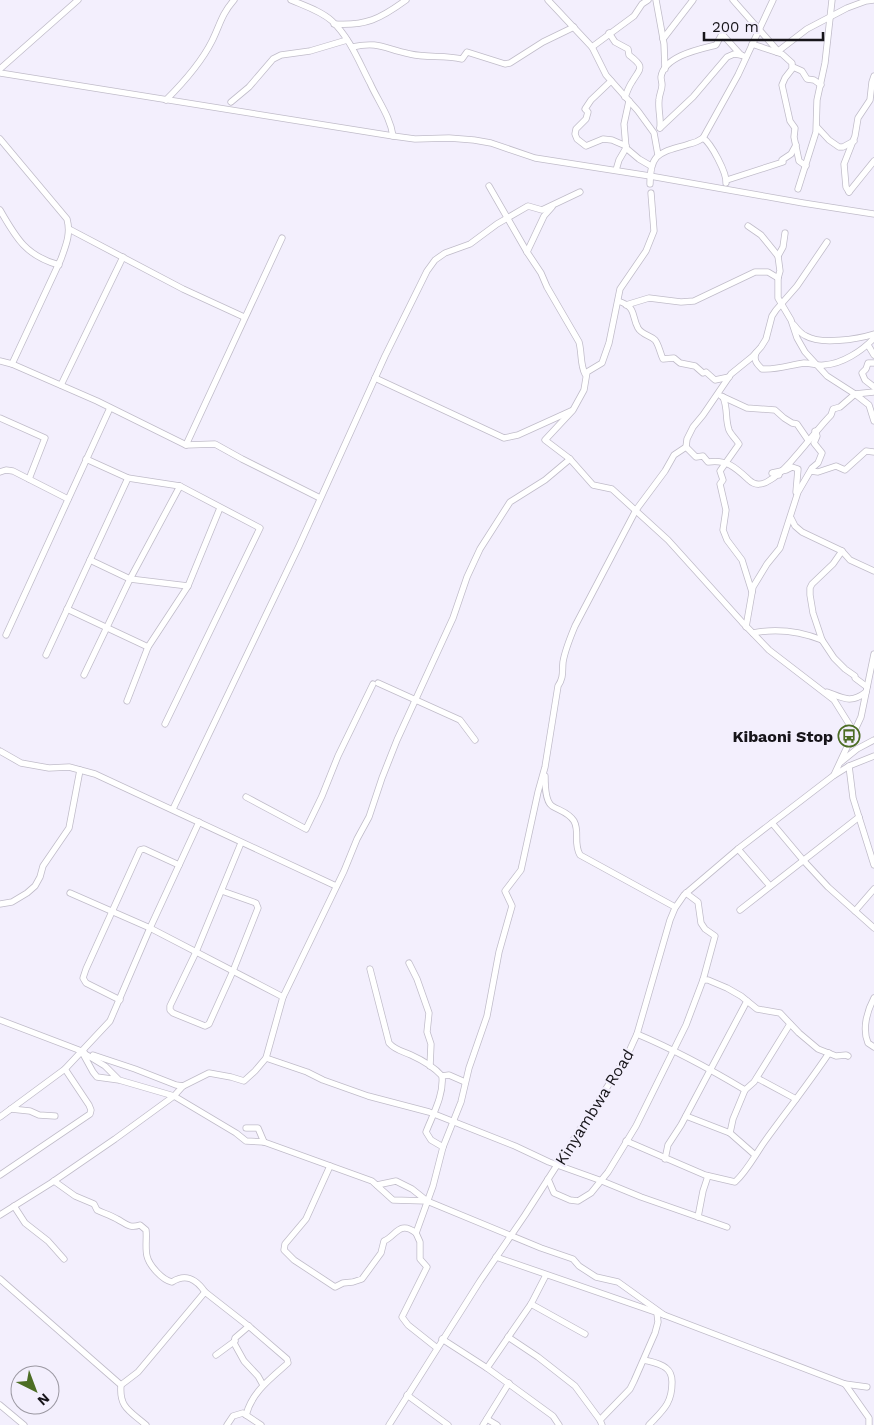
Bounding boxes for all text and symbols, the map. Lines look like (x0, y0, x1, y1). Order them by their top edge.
scale bar (704, 10, 823, 42)
text: 200 m (712, 18, 759, 36)
bus stop icon: Kibaoni Stop (837, 724, 861, 748)
place label: Kibaoni Stop (732, 727, 833, 746)
street label: Kinyambwa Road (551, 1046, 638, 1169)
north arrow (10, 1365, 60, 1415)
text: N (34, 1390, 53, 1409)

